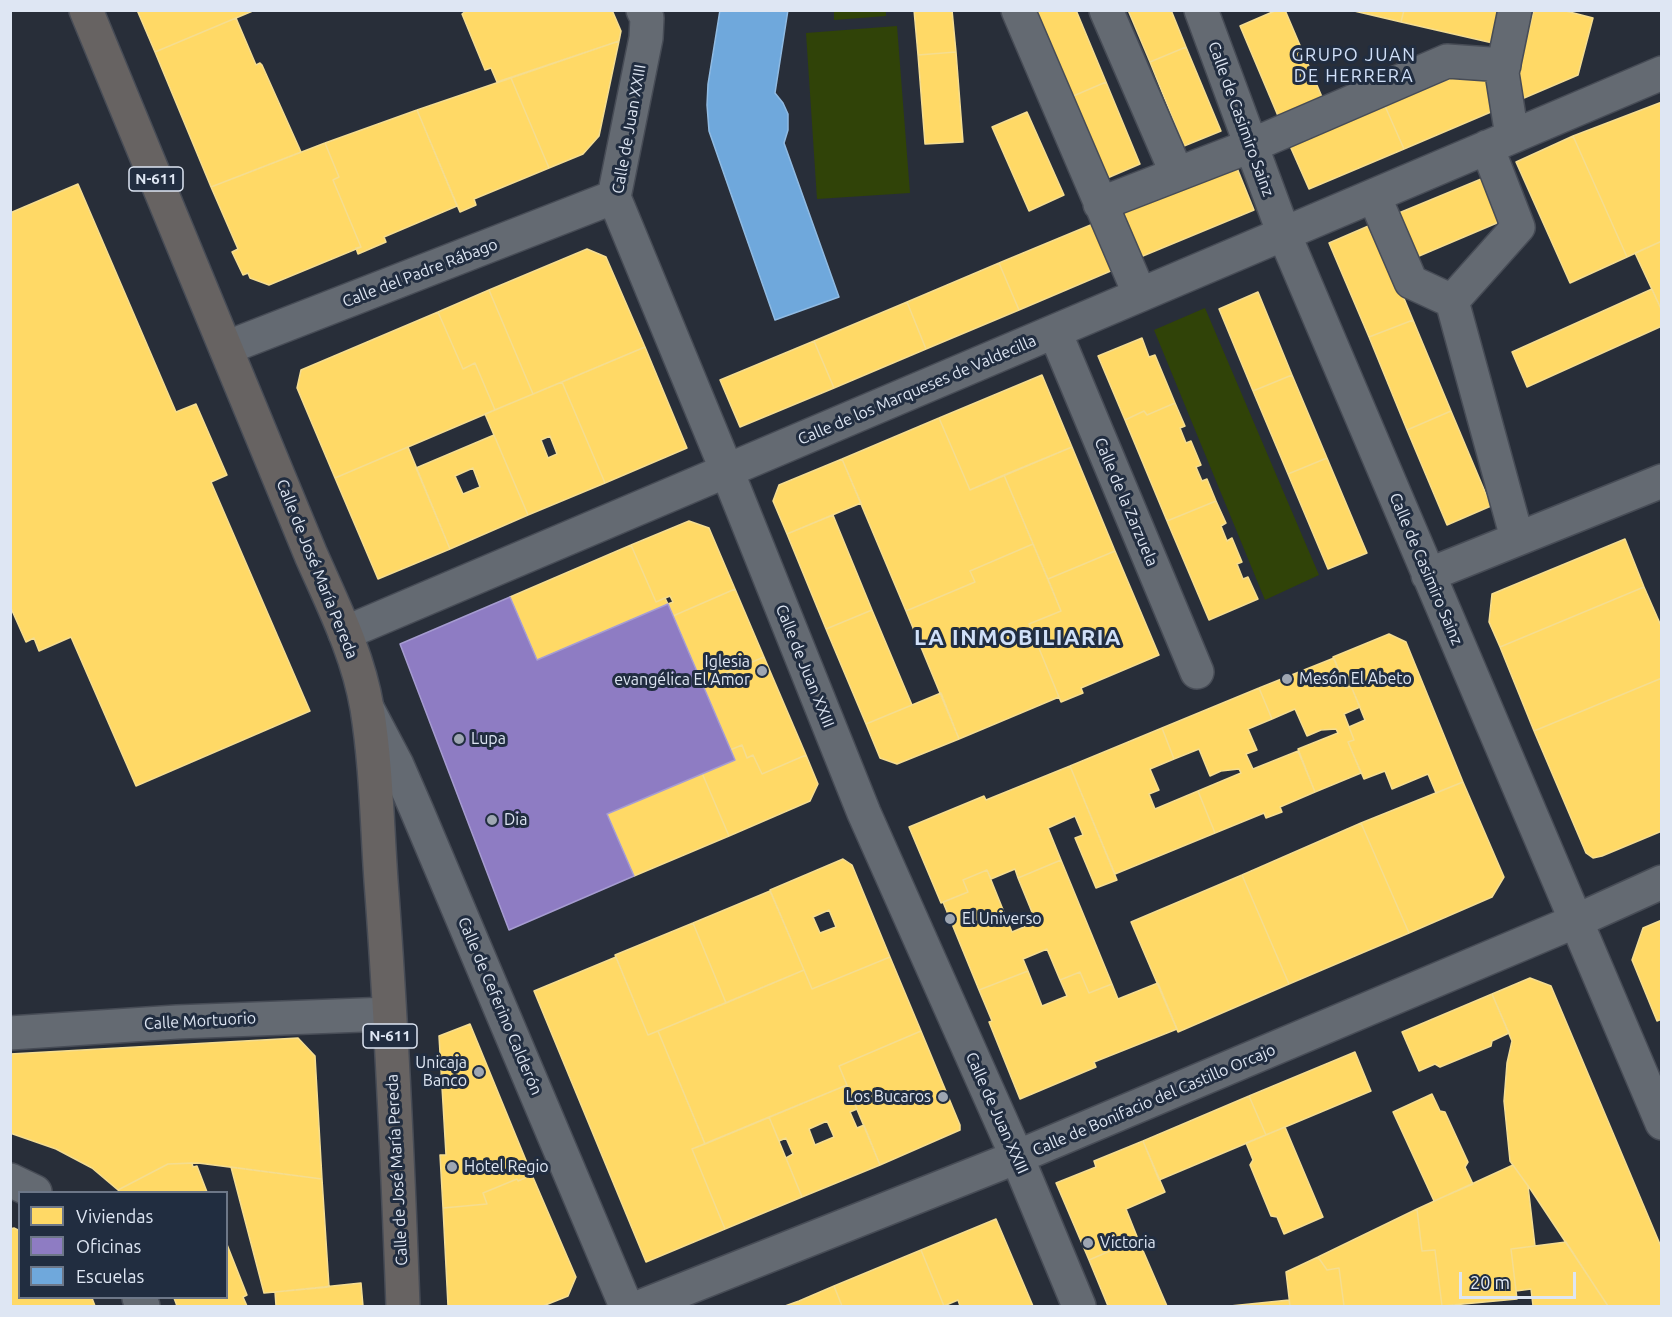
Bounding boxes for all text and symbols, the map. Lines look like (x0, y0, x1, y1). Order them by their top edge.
street label: Calle de Casimiro Sainz (1204, 39, 1278, 199)
district label: GRUPO JUAN DE HERRERA (1292, 44, 1416, 86)
street label: Calle de Juan XXIII (608, 63, 650, 195)
road number: N-611 (129, 167, 183, 191)
street label: Calle del Padre Rábago (340, 235, 500, 311)
street label: Calle de los Marqueses de Valdecilla (795, 331, 1039, 449)
street label: Calle de la Zarzuela (1090, 435, 1162, 569)
street label: Calle de José María Pereda (272, 476, 362, 662)
street label: Calle de Casimiro Sainz (1385, 490, 1467, 648)
street label: Calle de Juan XXIII (772, 602, 838, 730)
district label: LA INMOBILIARIA (914, 625, 1122, 651)
place label: Iglesia evangélica El Amor (614, 652, 750, 690)
marker: Iglesia evangélica El Amor (755, 664, 769, 678)
place label: Mesón El Abeto (1299, 669, 1412, 689)
marker: Mesón El Abeto (1280, 672, 1294, 686)
place label: Lupa (471, 729, 506, 749)
marker: Lupa (452, 732, 466, 746)
place label: Dia (504, 810, 527, 830)
marker: Dia (485, 813, 499, 827)
place label: El Universo (962, 909, 1042, 929)
marker: El Universo (943, 912, 957, 926)
street label: Calle de Ceferino Calderón (454, 914, 546, 1098)
street label: Calle Mortuorio (143, 1008, 257, 1034)
road number: N-611 (363, 1024, 417, 1048)
street label: Calle de Bonifacio del Castillo Orcajo (1030, 1040, 1278, 1160)
street label: Calle de Juan XXIII (962, 1049, 1032, 1177)
place label: Unicaja Banco (415, 1053, 467, 1091)
marker: Unicaja Banco (472, 1065, 486, 1079)
street label: Calle de José María Pereda (382, 1074, 412, 1266)
place label: Los Bucaros (846, 1087, 931, 1107)
marker: Los Bucaros (936, 1090, 950, 1104)
place label: Hotel Regio (464, 1157, 549, 1177)
marker: Hotel Regio (445, 1160, 459, 1174)
legend (18, 1191, 228, 1299)
text: Viviendas (76, 1206, 153, 1226)
place label: Victoria (1100, 1233, 1156, 1253)
text: Oficinas (76, 1236, 141, 1256)
marker: Victoria (1081, 1236, 1095, 1250)
scale bar (1462, 1260, 1579, 1298)
text: Escuelas (76, 1266, 144, 1286)
text: 20 m (1470, 1272, 1510, 1292)

